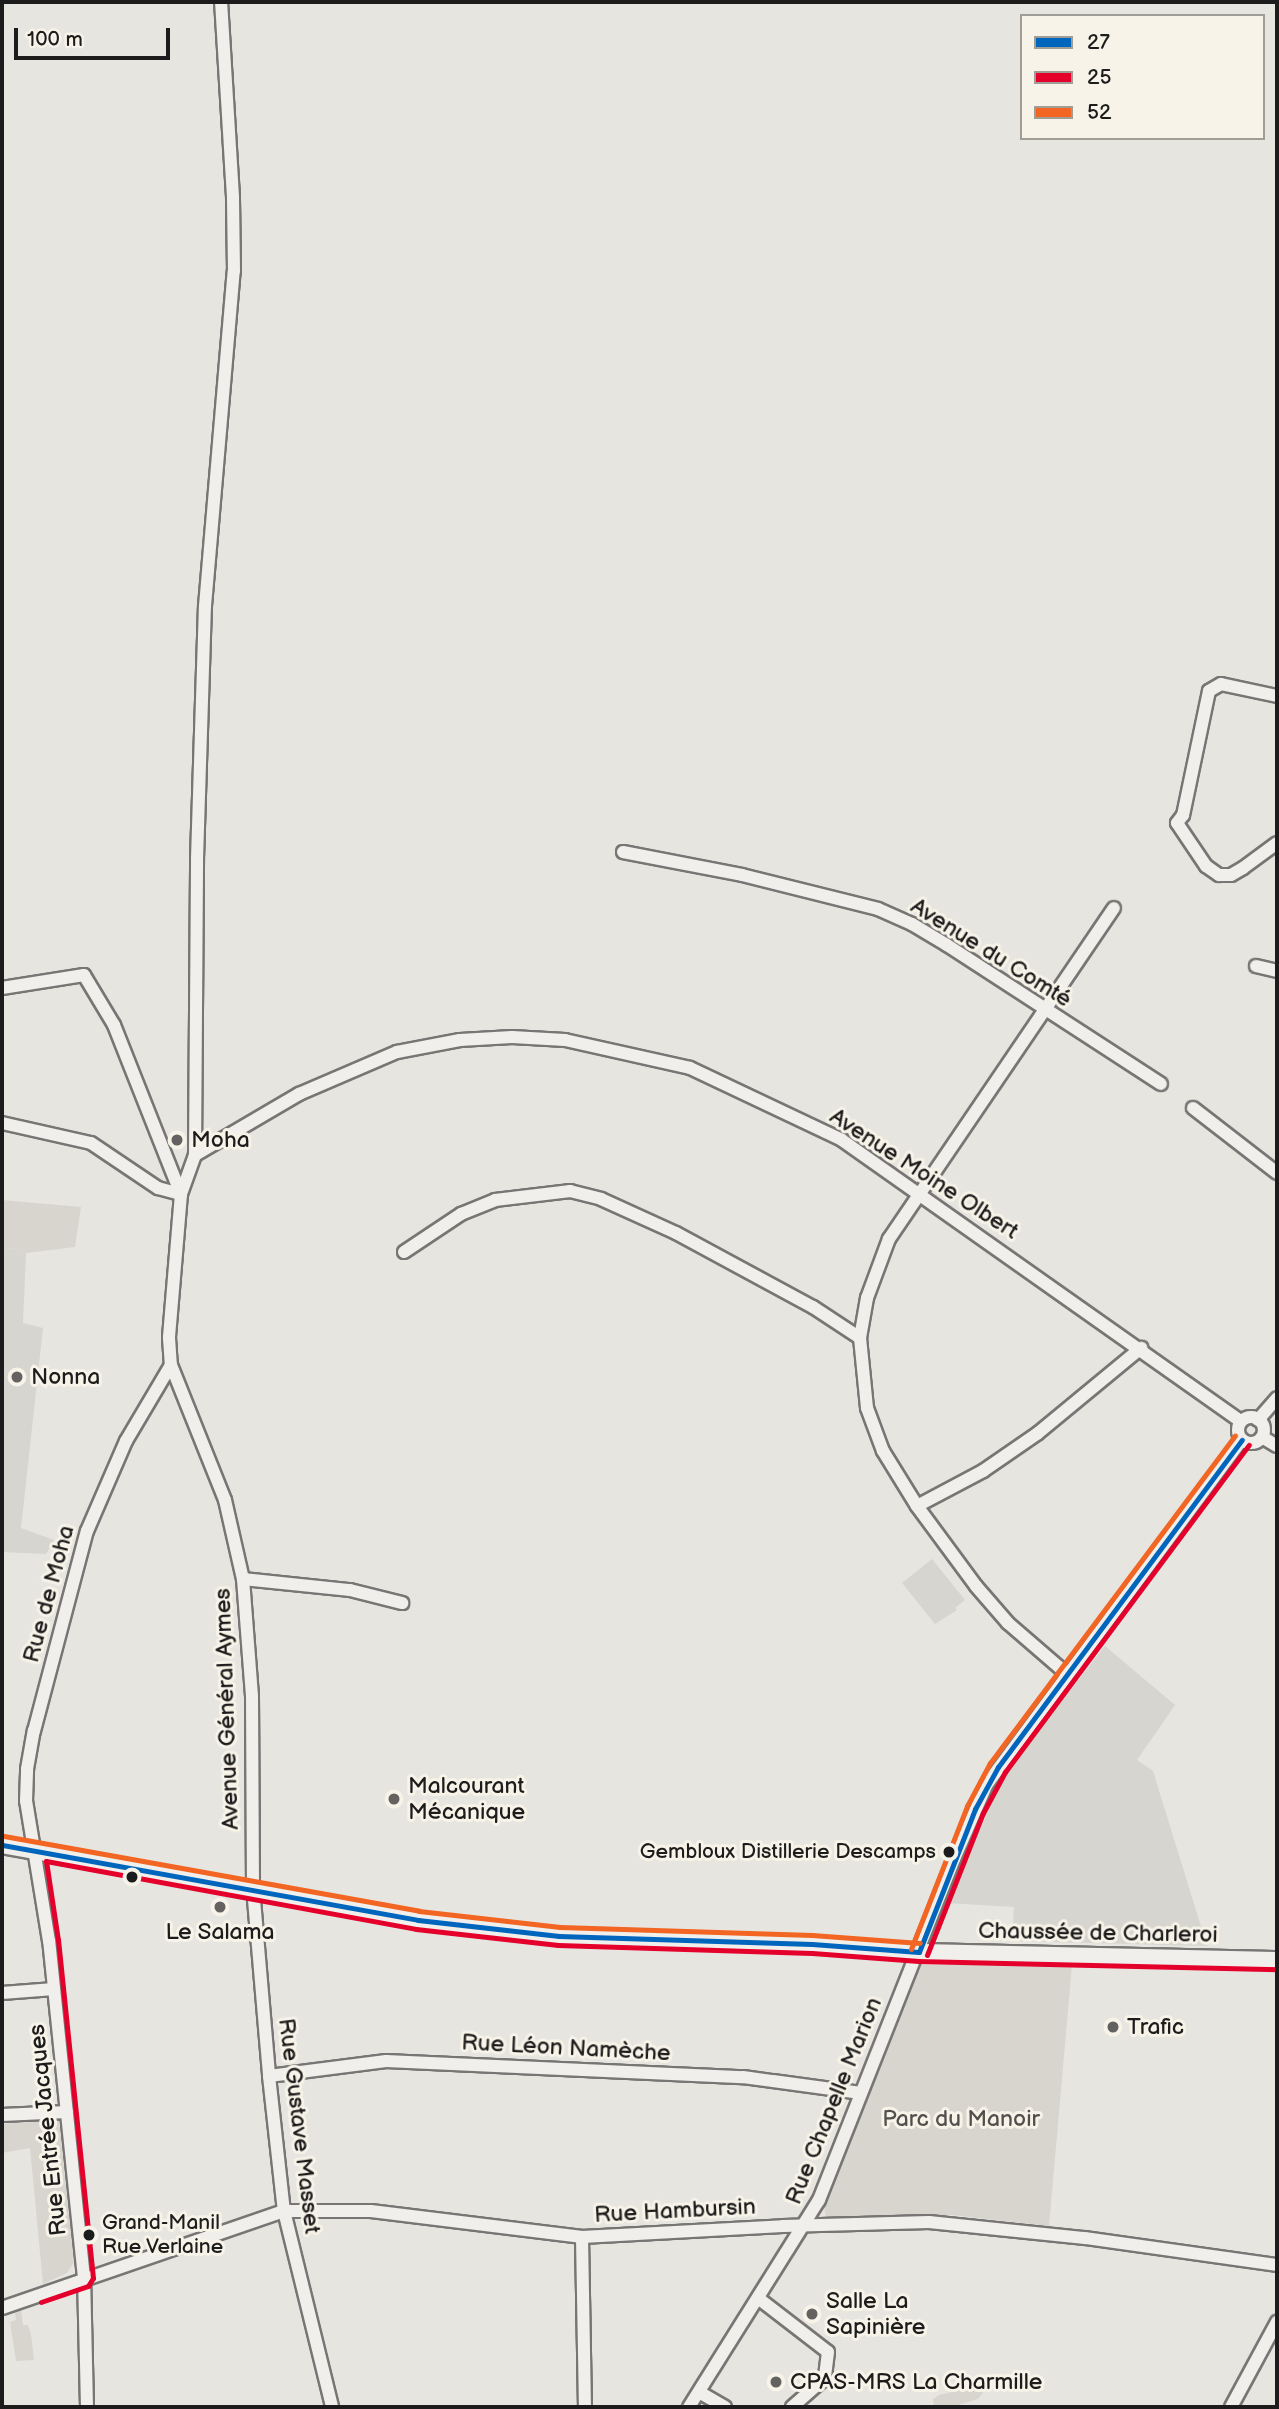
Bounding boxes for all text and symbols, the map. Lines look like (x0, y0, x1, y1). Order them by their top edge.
scale bar (18, 14, 173, 58)
legend (1020, 14, 1265, 140)
text: 100 m (27, 27, 83, 52)
text: 27 (1087, 30, 1110, 55)
text: 25 (1087, 65, 1111, 90)
text: 52 (1087, 100, 1111, 125)
street label: Avenue du Comté (906, 892, 1076, 1014)
street label: Avenue Moine Olbert (824, 1103, 1024, 1245)
place label: Moha (191, 1126, 250, 1154)
marker: Moha (169, 1132, 185, 1148)
place label: Nonna (31, 1363, 100, 1391)
marker: Nonna (9, 1369, 25, 1385)
street label: Rue de Moha (17, 1522, 81, 1666)
street label: Avenue Général Aymes (209, 1588, 245, 1830)
place label: Malcourant Mécanique (408, 1772, 525, 1826)
marker: Malcourant Mécanique (386, 1791, 402, 1807)
place label: Gembloux Distillerie Descamps (640, 1839, 936, 1865)
marker: Gembloux Distillerie Descamps (942, 1845, 956, 1859)
unlabelled marker (125, 1870, 139, 1884)
marker: Le Salama (212, 1899, 228, 1915)
street label: Chaussée de Charleroi (978, 1917, 1218, 1949)
place label: Le Salama (165, 1918, 275, 1946)
street label: Rue Chapelle Marion (780, 1994, 888, 2208)
place label: Trafic (1127, 2013, 1184, 2041)
street label: Rue Gustave Masset (272, 2017, 326, 2235)
marker: Trafic (1105, 2019, 1121, 2035)
street label: Rue Entrée Jacques (23, 2022, 73, 2238)
street label: Rue Léon Namèche (461, 2029, 671, 2067)
park label: Parc du Manoir (882, 2105, 1040, 2133)
street label: Rue Hambursin (594, 2193, 756, 2229)
place label: Grand-Manil Rue Verlaine (102, 2210, 224, 2260)
marker: Grand-Manil Rue Verlaine (82, 2228, 96, 2242)
place label: Salle La Sapinière (826, 2287, 925, 2341)
marker: Salle La Sapinière (804, 2306, 820, 2322)
place label: CPAS-MRS La Charmille (790, 2368, 1042, 2396)
marker: CPAS-MRS La Charmille (768, 2374, 784, 2390)

